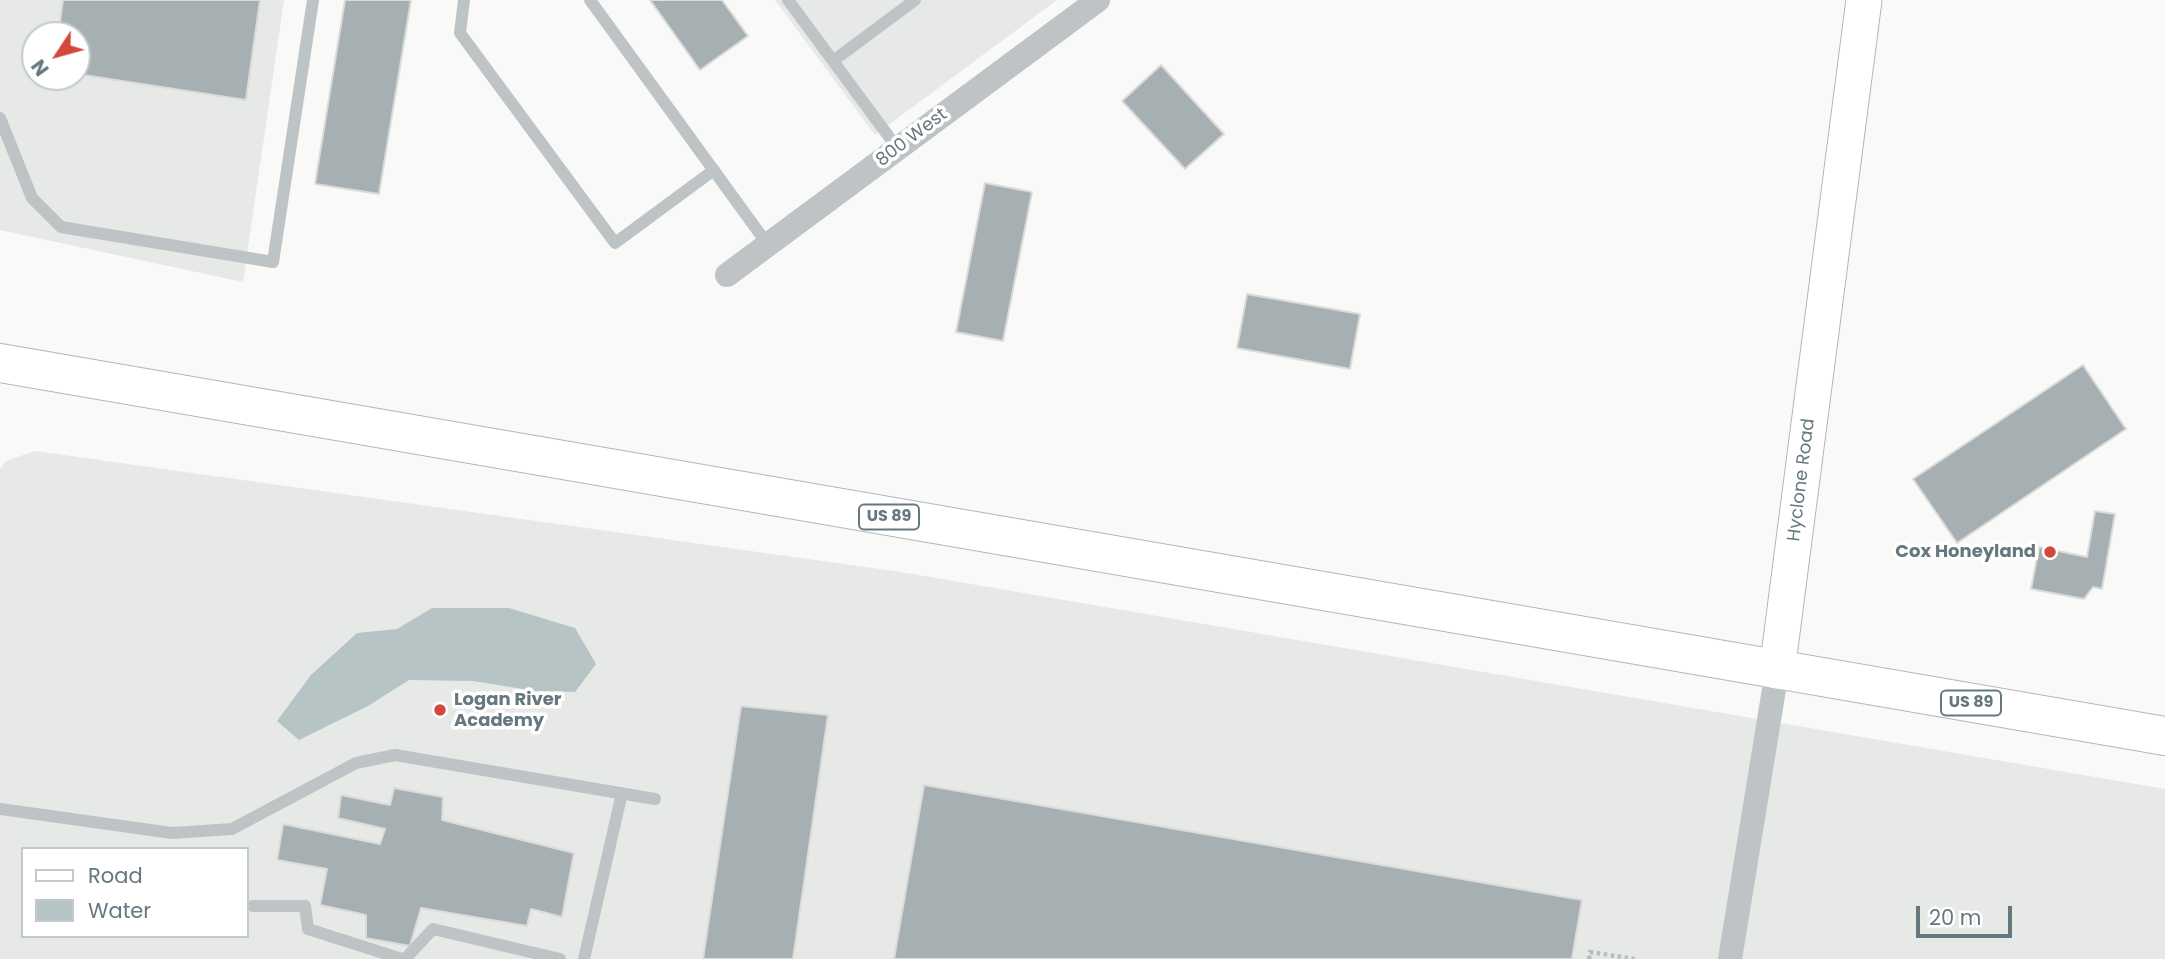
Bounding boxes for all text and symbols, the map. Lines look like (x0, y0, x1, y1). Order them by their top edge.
north arrow (21, 21, 91, 91)
text: N (25, 54, 55, 81)
street label: 800 West (872, 104, 952, 172)
street label: Hyclone Road (1784, 417, 1820, 543)
road number: US 89 (859, 504, 919, 530)
place label: Cox Honeyland (1895, 541, 2036, 563)
marker: Cox Honeyland (2042, 544, 2058, 560)
place label: Logan River Academy (454, 689, 562, 732)
road number: US 89 (1941, 690, 2001, 716)
marker: Logan River Academy (432, 702, 448, 718)
legend (21, 847, 248, 938)
text: Road (88, 861, 143, 890)
scale bar (1920, 892, 2016, 936)
text: Water (88, 896, 151, 925)
text: 20 m (1929, 903, 1982, 932)

